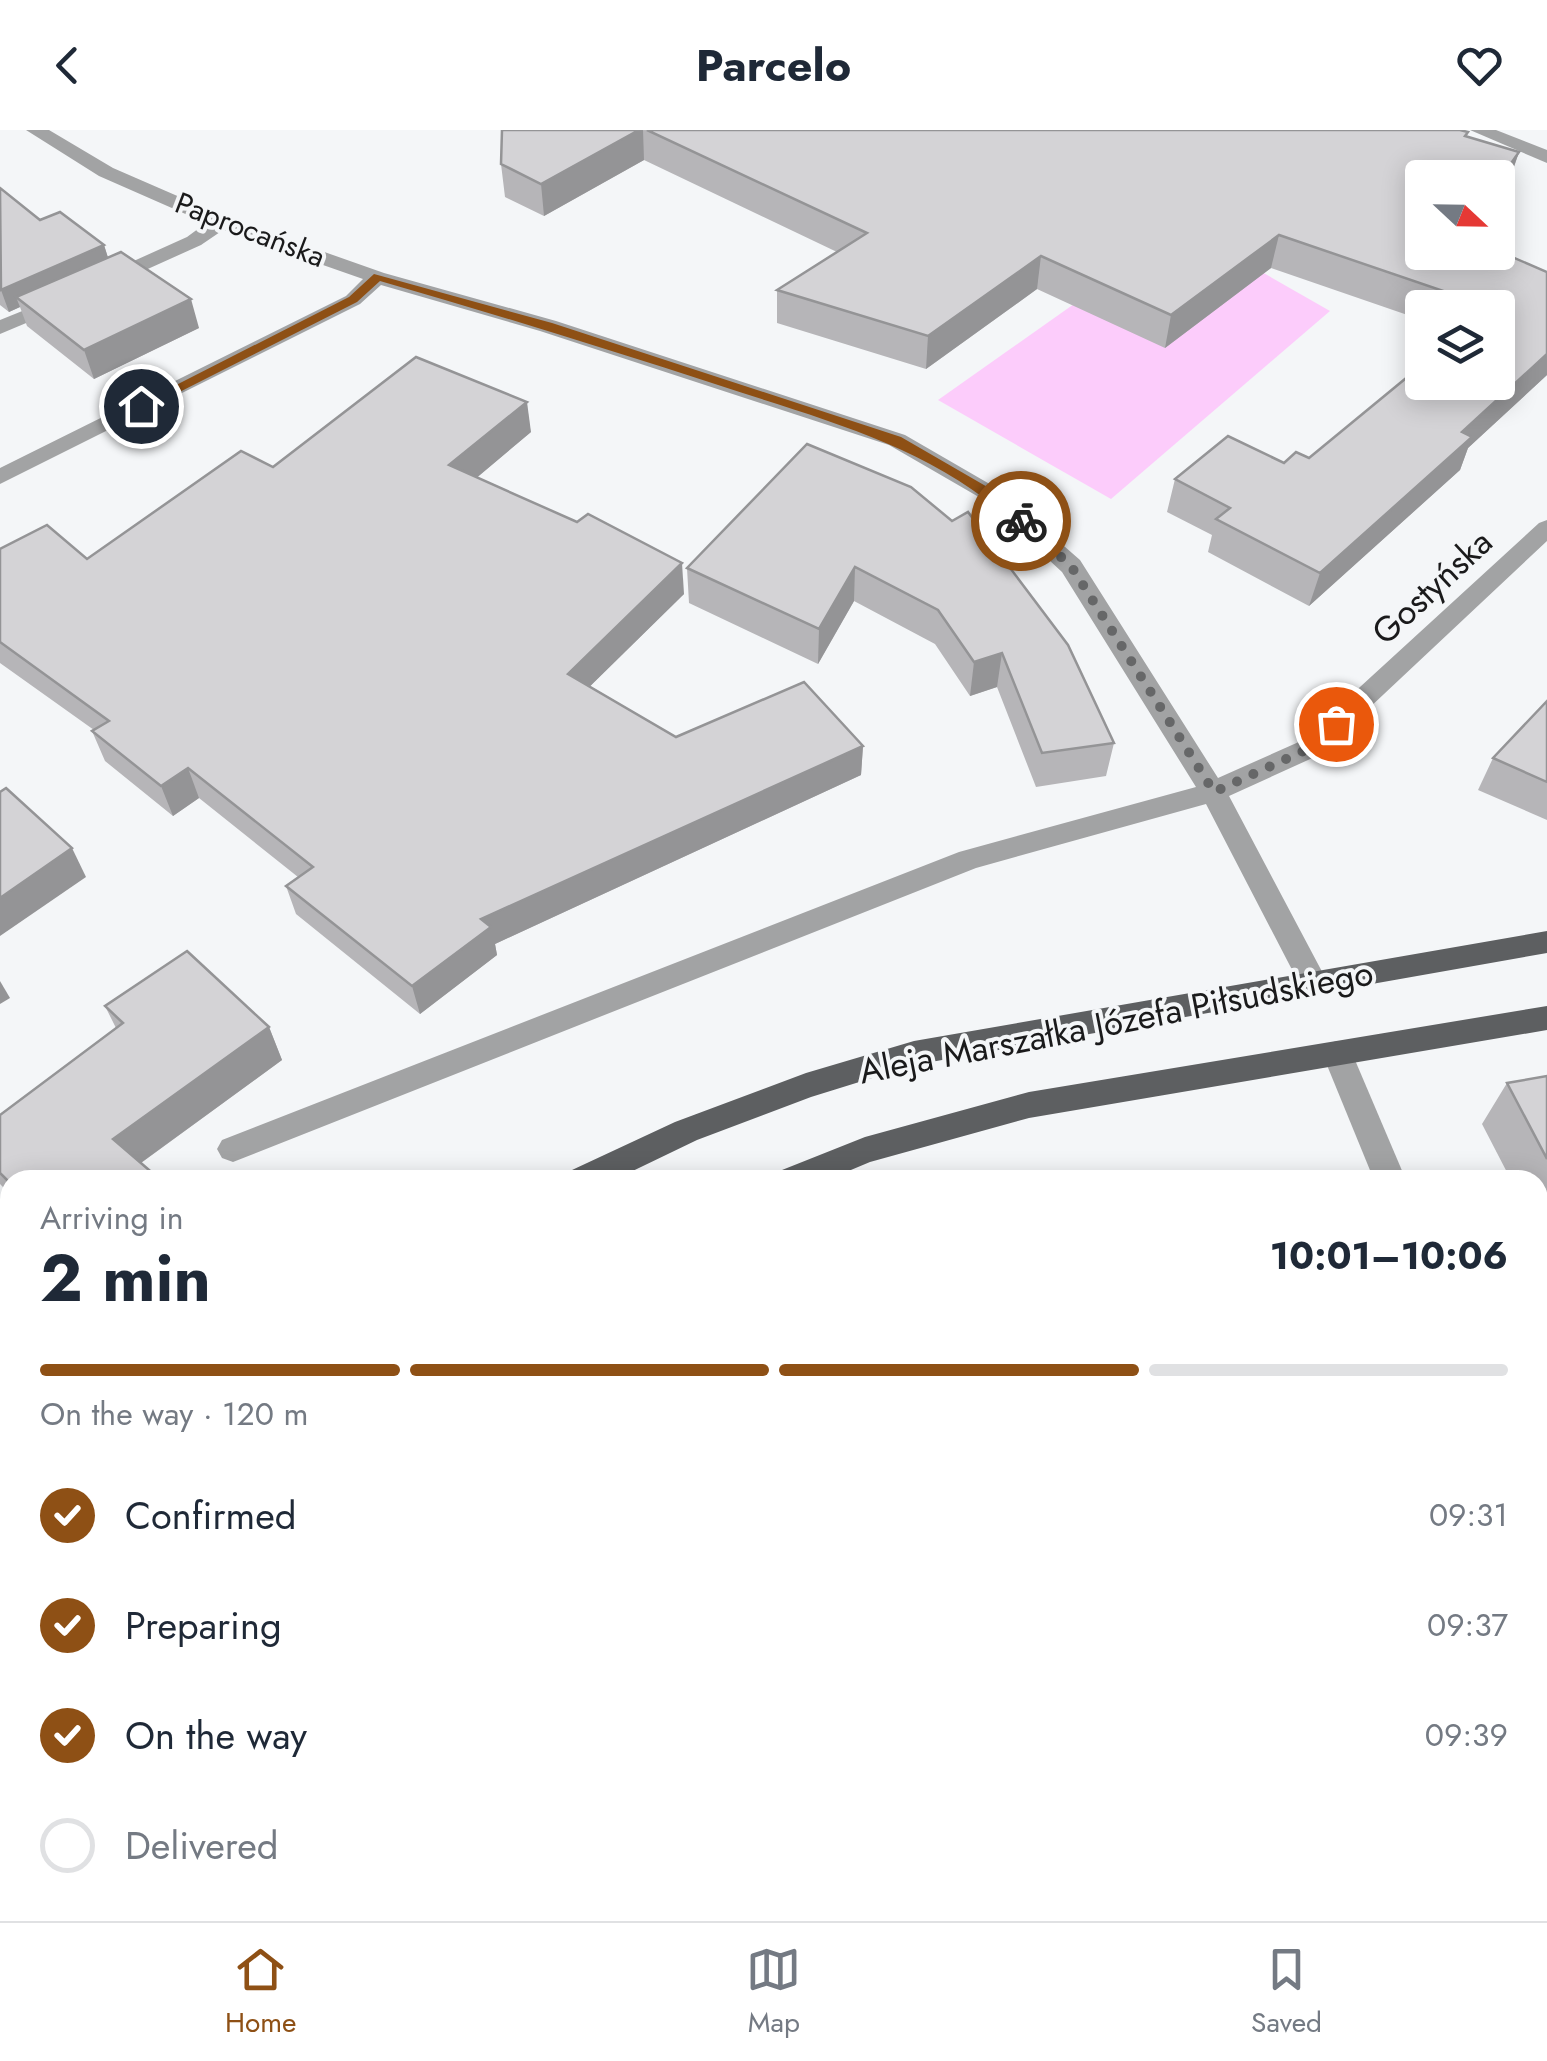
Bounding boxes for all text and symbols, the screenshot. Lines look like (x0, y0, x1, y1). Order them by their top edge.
text: Parcelo (696, 33, 851, 98)
icon: back (40, 38, 95, 93)
icon: heart (1452, 38, 1507, 93)
north arrow (1405, 160, 1515, 270)
map controls (1405, 160, 1515, 400)
street label: Paprocańska (169, 181, 331, 278)
button: layers (1405, 290, 1515, 400)
pin (99, 364, 184, 449)
icon: home (114, 379, 169, 434)
courier (971, 471, 1071, 571)
icon: bike (994, 494, 1049, 549)
street label: Gostyńska (1361, 518, 1503, 656)
pin (1294, 682, 1379, 767)
icon: bag (1309, 697, 1364, 752)
street label: Aleja Marszałka Józefa Piłsudskiego (855, 948, 1377, 1096)
text: Arriving in (40, 1195, 184, 1241)
text: 10:01–10:06 (1270, 1228, 1508, 1283)
text: 2 min (40, 1231, 211, 1325)
text: On the way · 120 m (40, 1391, 308, 1437)
icon: check (40, 1488, 95, 1543)
text: Confirmed (125, 1488, 296, 1543)
text: 09:31 (1429, 1492, 1508, 1538)
icon: check (40, 1598, 95, 1653)
text: Preparing (125, 1598, 282, 1653)
text: 09:37 (1427, 1602, 1508, 1648)
icon: check (40, 1708, 95, 1763)
text: On the way (125, 1708, 307, 1763)
text: 09:39 (1425, 1712, 1508, 1758)
text: Delivered (125, 1818, 278, 1873)
tab: Home (225, 1942, 296, 2043)
tab: Map (746, 1942, 801, 2043)
tab: Saved (1251, 1942, 1322, 2043)

